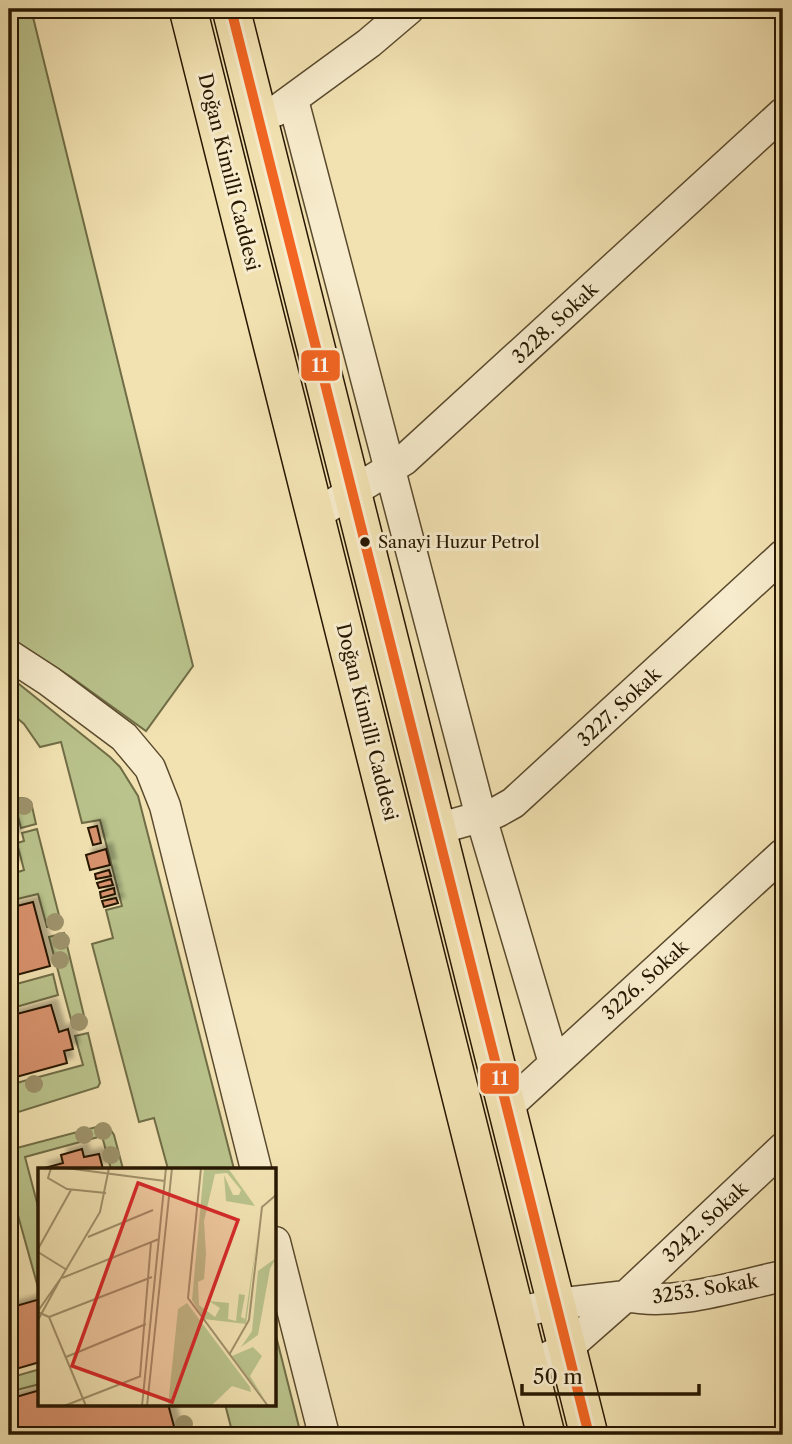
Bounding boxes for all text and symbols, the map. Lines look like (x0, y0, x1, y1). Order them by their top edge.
street label: Doğan Kimilli Caddesi (193, 71, 265, 273)
street label: 3228. Sokak (508, 277, 603, 368)
line badge: 11 (300, 349, 341, 382)
text: 11 (311, 354, 329, 377)
place label: Sanayi Huzur Petrol (378, 532, 540, 552)
marker: Sanayi Huzur Petrol (358, 535, 372, 549)
street label: Doğan Kimilli Caddesi (331, 621, 403, 823)
street label: 3227. Sokak (573, 662, 666, 751)
street label: 3226. Sokak (597, 935, 694, 1025)
line badge: 11 (479, 1062, 520, 1095)
text: 11 (491, 1067, 509, 1090)
inset map (38, 1168, 276, 1406)
street label: 3242. Sokak (658, 1176, 753, 1267)
street label: 3253. Sokak (650, 1269, 761, 1309)
scale bar (522, 1353, 699, 1397)
text: 50 m (533, 1364, 583, 1389)

